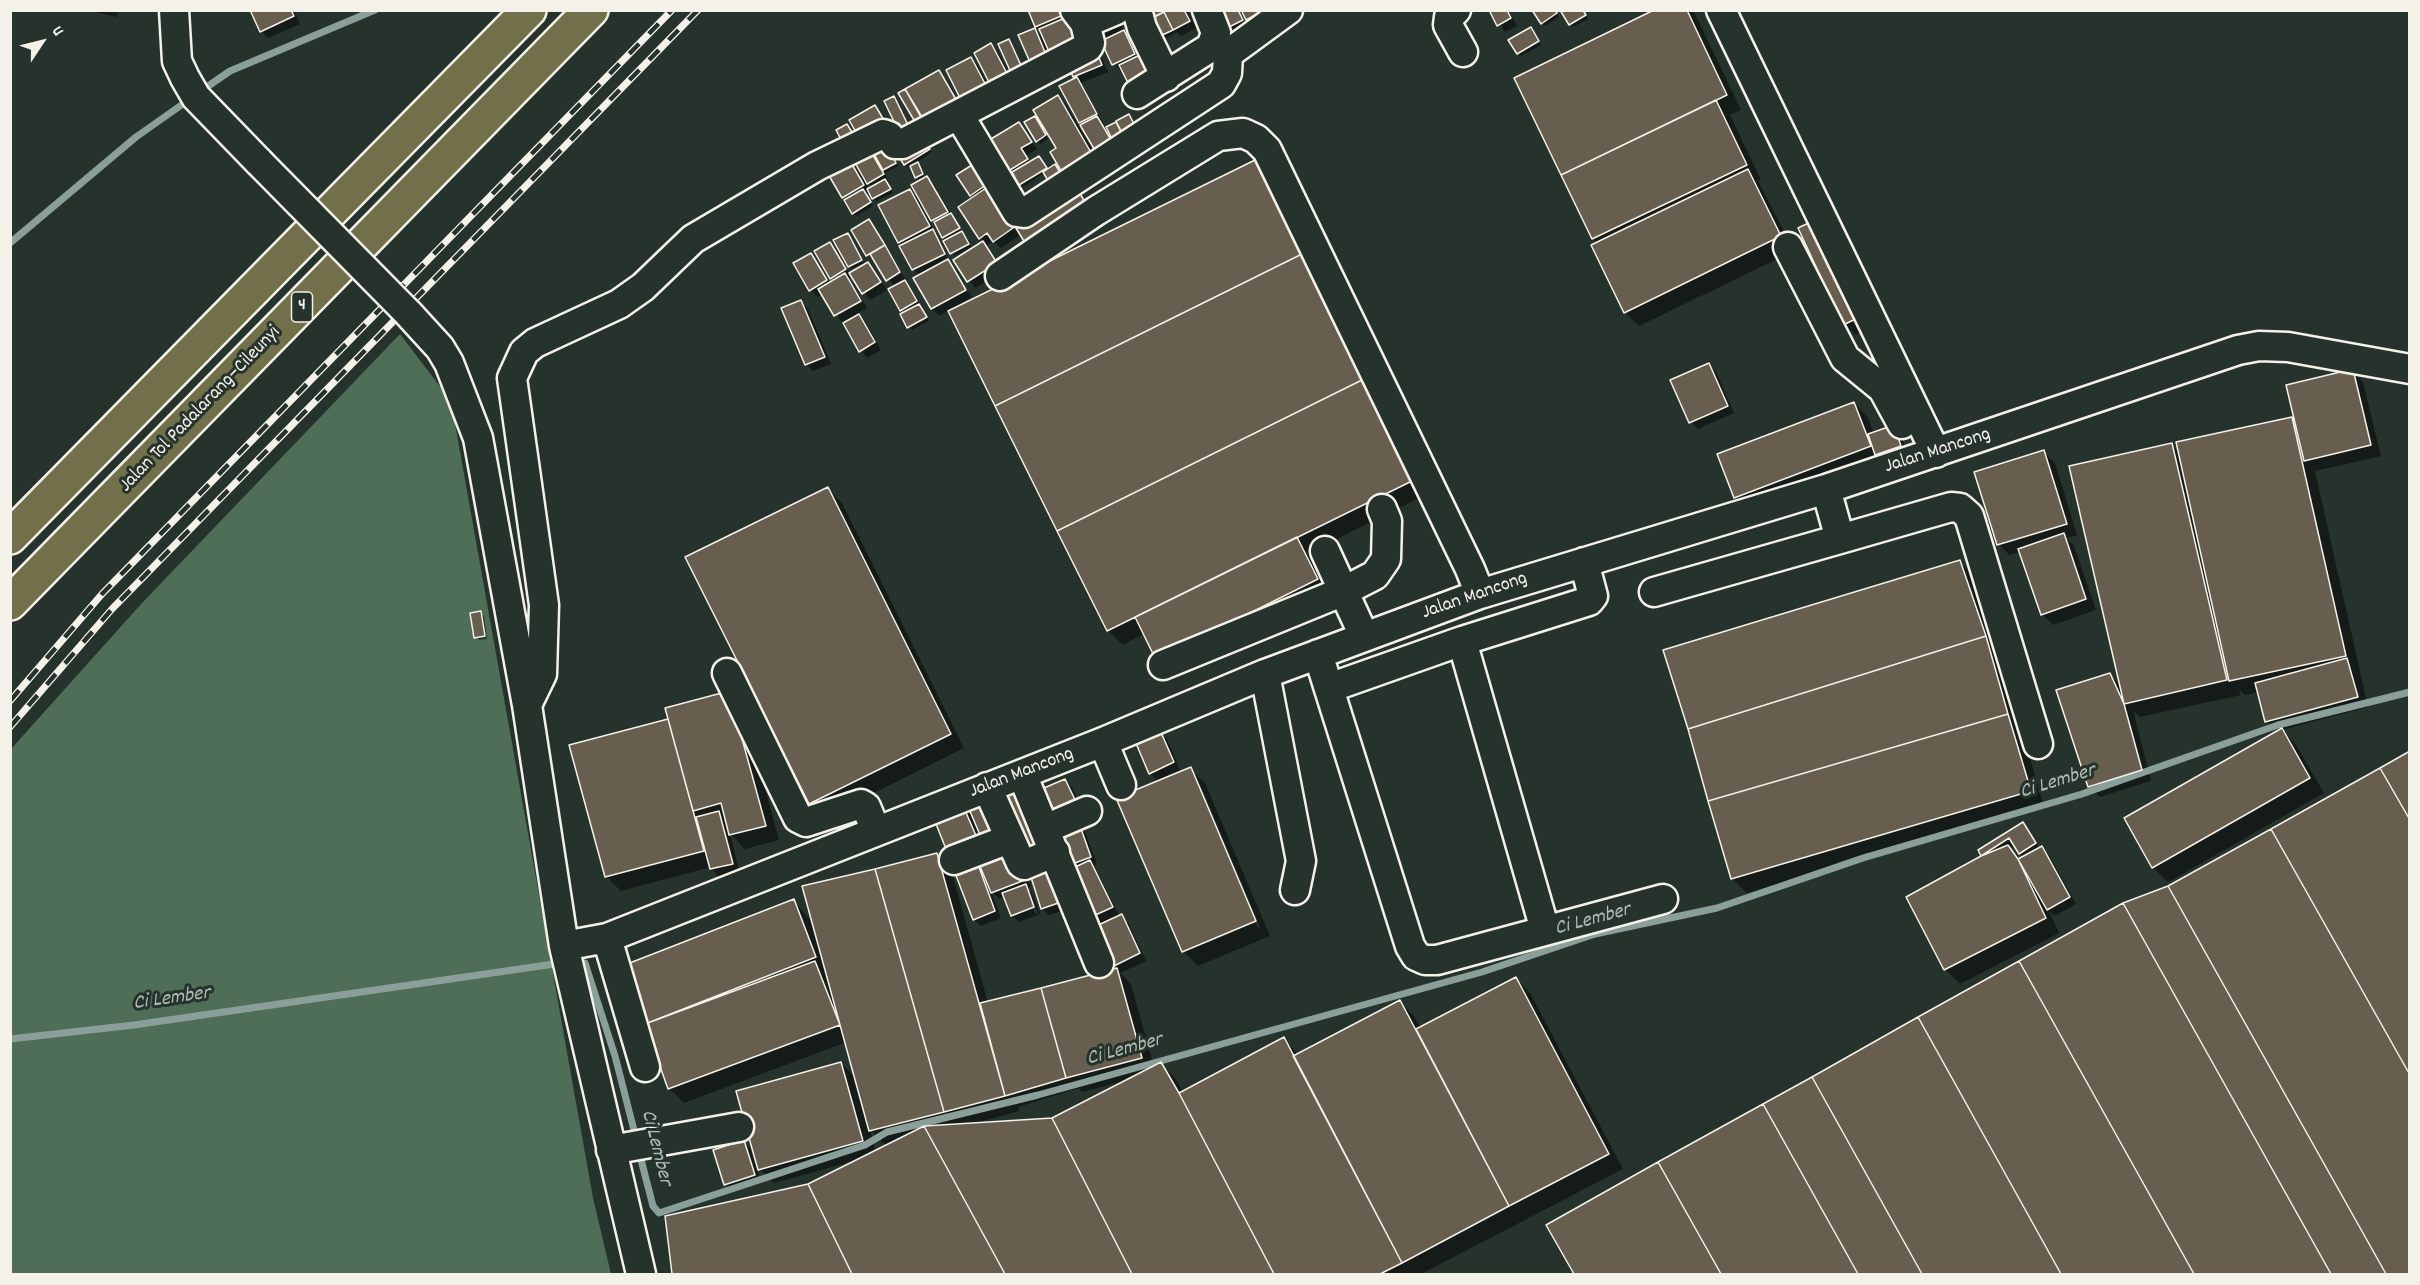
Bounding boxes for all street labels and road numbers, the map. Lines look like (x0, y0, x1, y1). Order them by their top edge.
road number: 4 (292, 292, 312, 322)
street label: Jalan Tol Padalarang–Cileunyi (115, 322, 287, 498)
street label: Jalan Mancong (1882, 424, 1994, 480)
street label: Jalan Mancong (1419, 568, 1531, 626)
street label: Jalan Mancong (966, 743, 1078, 805)

